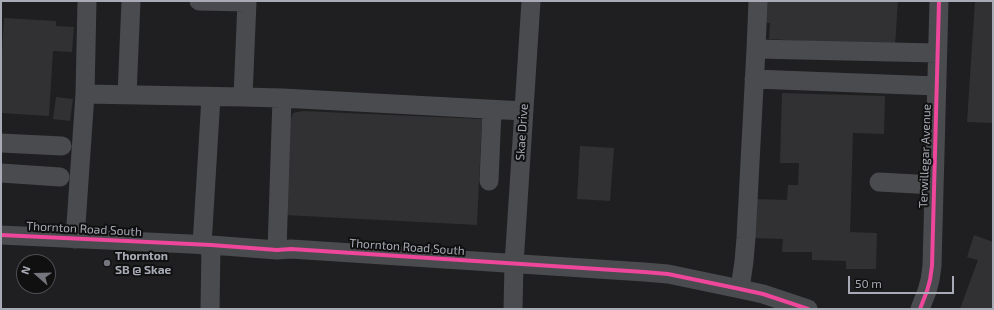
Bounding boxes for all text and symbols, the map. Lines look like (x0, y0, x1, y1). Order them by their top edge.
street label: Skae Drive (513, 103, 531, 161)
street label: Terwillegar Avenue (916, 104, 934, 208)
street label: Thornton Road South (26, 219, 142, 239)
street label: Thornton Road South (349, 236, 465, 258)
place label: Thornton SB @ Skae (115, 249, 171, 277)
north arrow (16, 254, 56, 294)
marker: Thornton SB @ Skae (102, 258, 112, 268)
text: N (18, 264, 33, 276)
scale bar (850, 268, 956, 294)
text: 50 m (855, 276, 882, 290)

